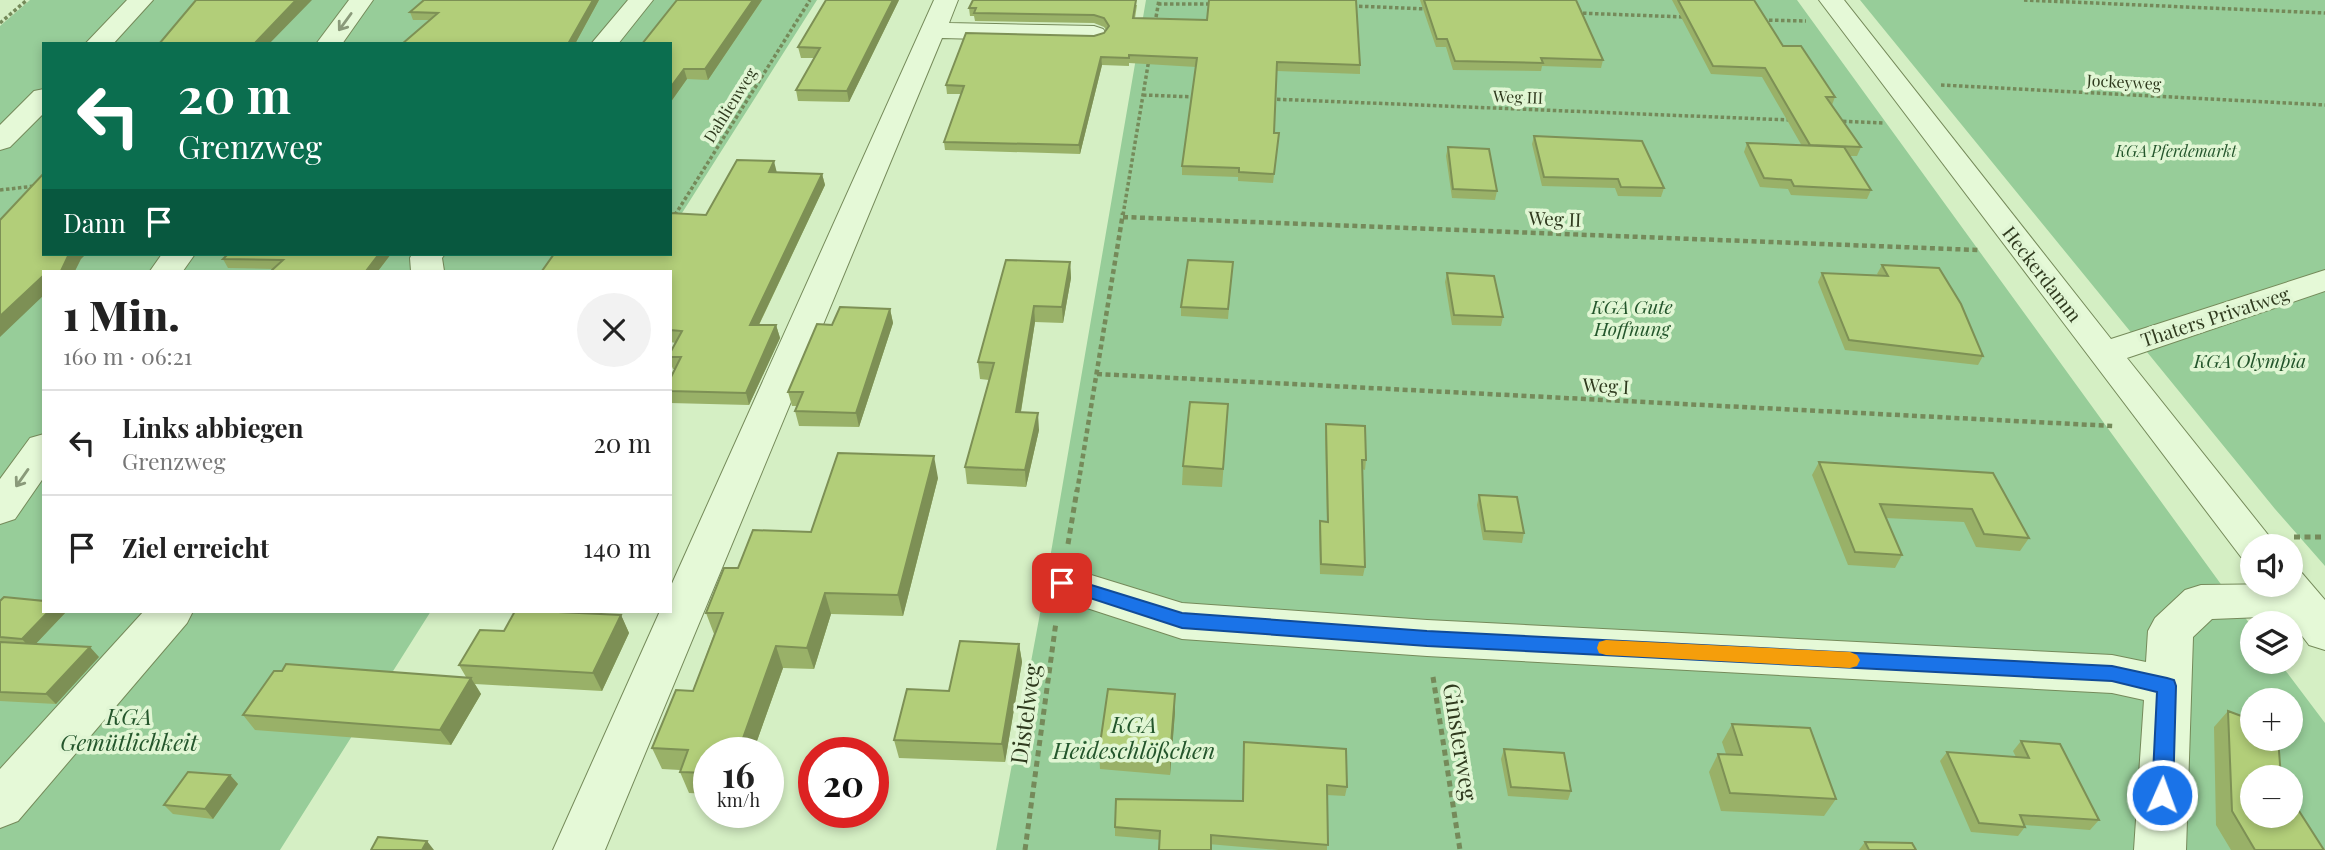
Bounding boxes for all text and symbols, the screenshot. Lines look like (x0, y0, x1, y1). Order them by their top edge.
one-way arrow (338, 12, 352, 31)
text: 20 m (178, 61, 291, 126)
street label: Dahlienweg (698, 63, 761, 146)
street label: Jockeyweg (2085, 69, 2162, 94)
icon: left (63, 70, 154, 161)
street label: Weg III (1492, 85, 1543, 108)
text: Grenzweg (178, 124, 322, 167)
park label: KGA Pferdemarkt (2114, 140, 2237, 161)
icon: arrive (140, 203, 178, 241)
street label: Weg II (1527, 204, 1582, 232)
text: Dann (63, 205, 126, 240)
street label: Heckerdamm (1997, 220, 2088, 327)
street label: Thaters Privatweg (2137, 280, 2292, 352)
text: 1 Min. (63, 286, 180, 342)
button: close (577, 293, 651, 367)
park label: KGA Gute Hoffnung (1590, 293, 1673, 341)
text: 160 m · 06:21 (63, 340, 192, 371)
park label: KGA Olympia (2193, 347, 2306, 373)
street label: Weg I (1581, 371, 1630, 399)
text: Links abbiegen (122, 410, 303, 445)
icon: left (63, 424, 101, 462)
text: 20 m (593, 425, 651, 460)
text: Grenzweg (122, 445, 226, 476)
one-way arrow (15, 468, 29, 487)
icon: arrive (63, 529, 101, 567)
text: Ziel erreicht (122, 530, 269, 565)
text: 140 m (583, 530, 651, 565)
map controls (2240, 534, 2303, 828)
button: sound (2240, 534, 2303, 597)
pin (1032, 553, 1092, 613)
icon: arrive (1043, 564, 1081, 602)
button: layers (2240, 611, 2303, 674)
street label: Distelweg (1002, 661, 1047, 766)
street label: Ginsterweg (1437, 681, 1486, 803)
button: + (2240, 688, 2303, 751)
park label: KGA Gemütlichkeit (60, 700, 199, 757)
park label: KGA Heideschlößchen (1052, 708, 1215, 765)
speed limit sign: 20 (798, 737, 889, 828)
text: 16 (722, 750, 755, 797)
position arrow (2125, 758, 2199, 832)
button: − (2240, 765, 2303, 828)
text: km/h (717, 788, 760, 812)

